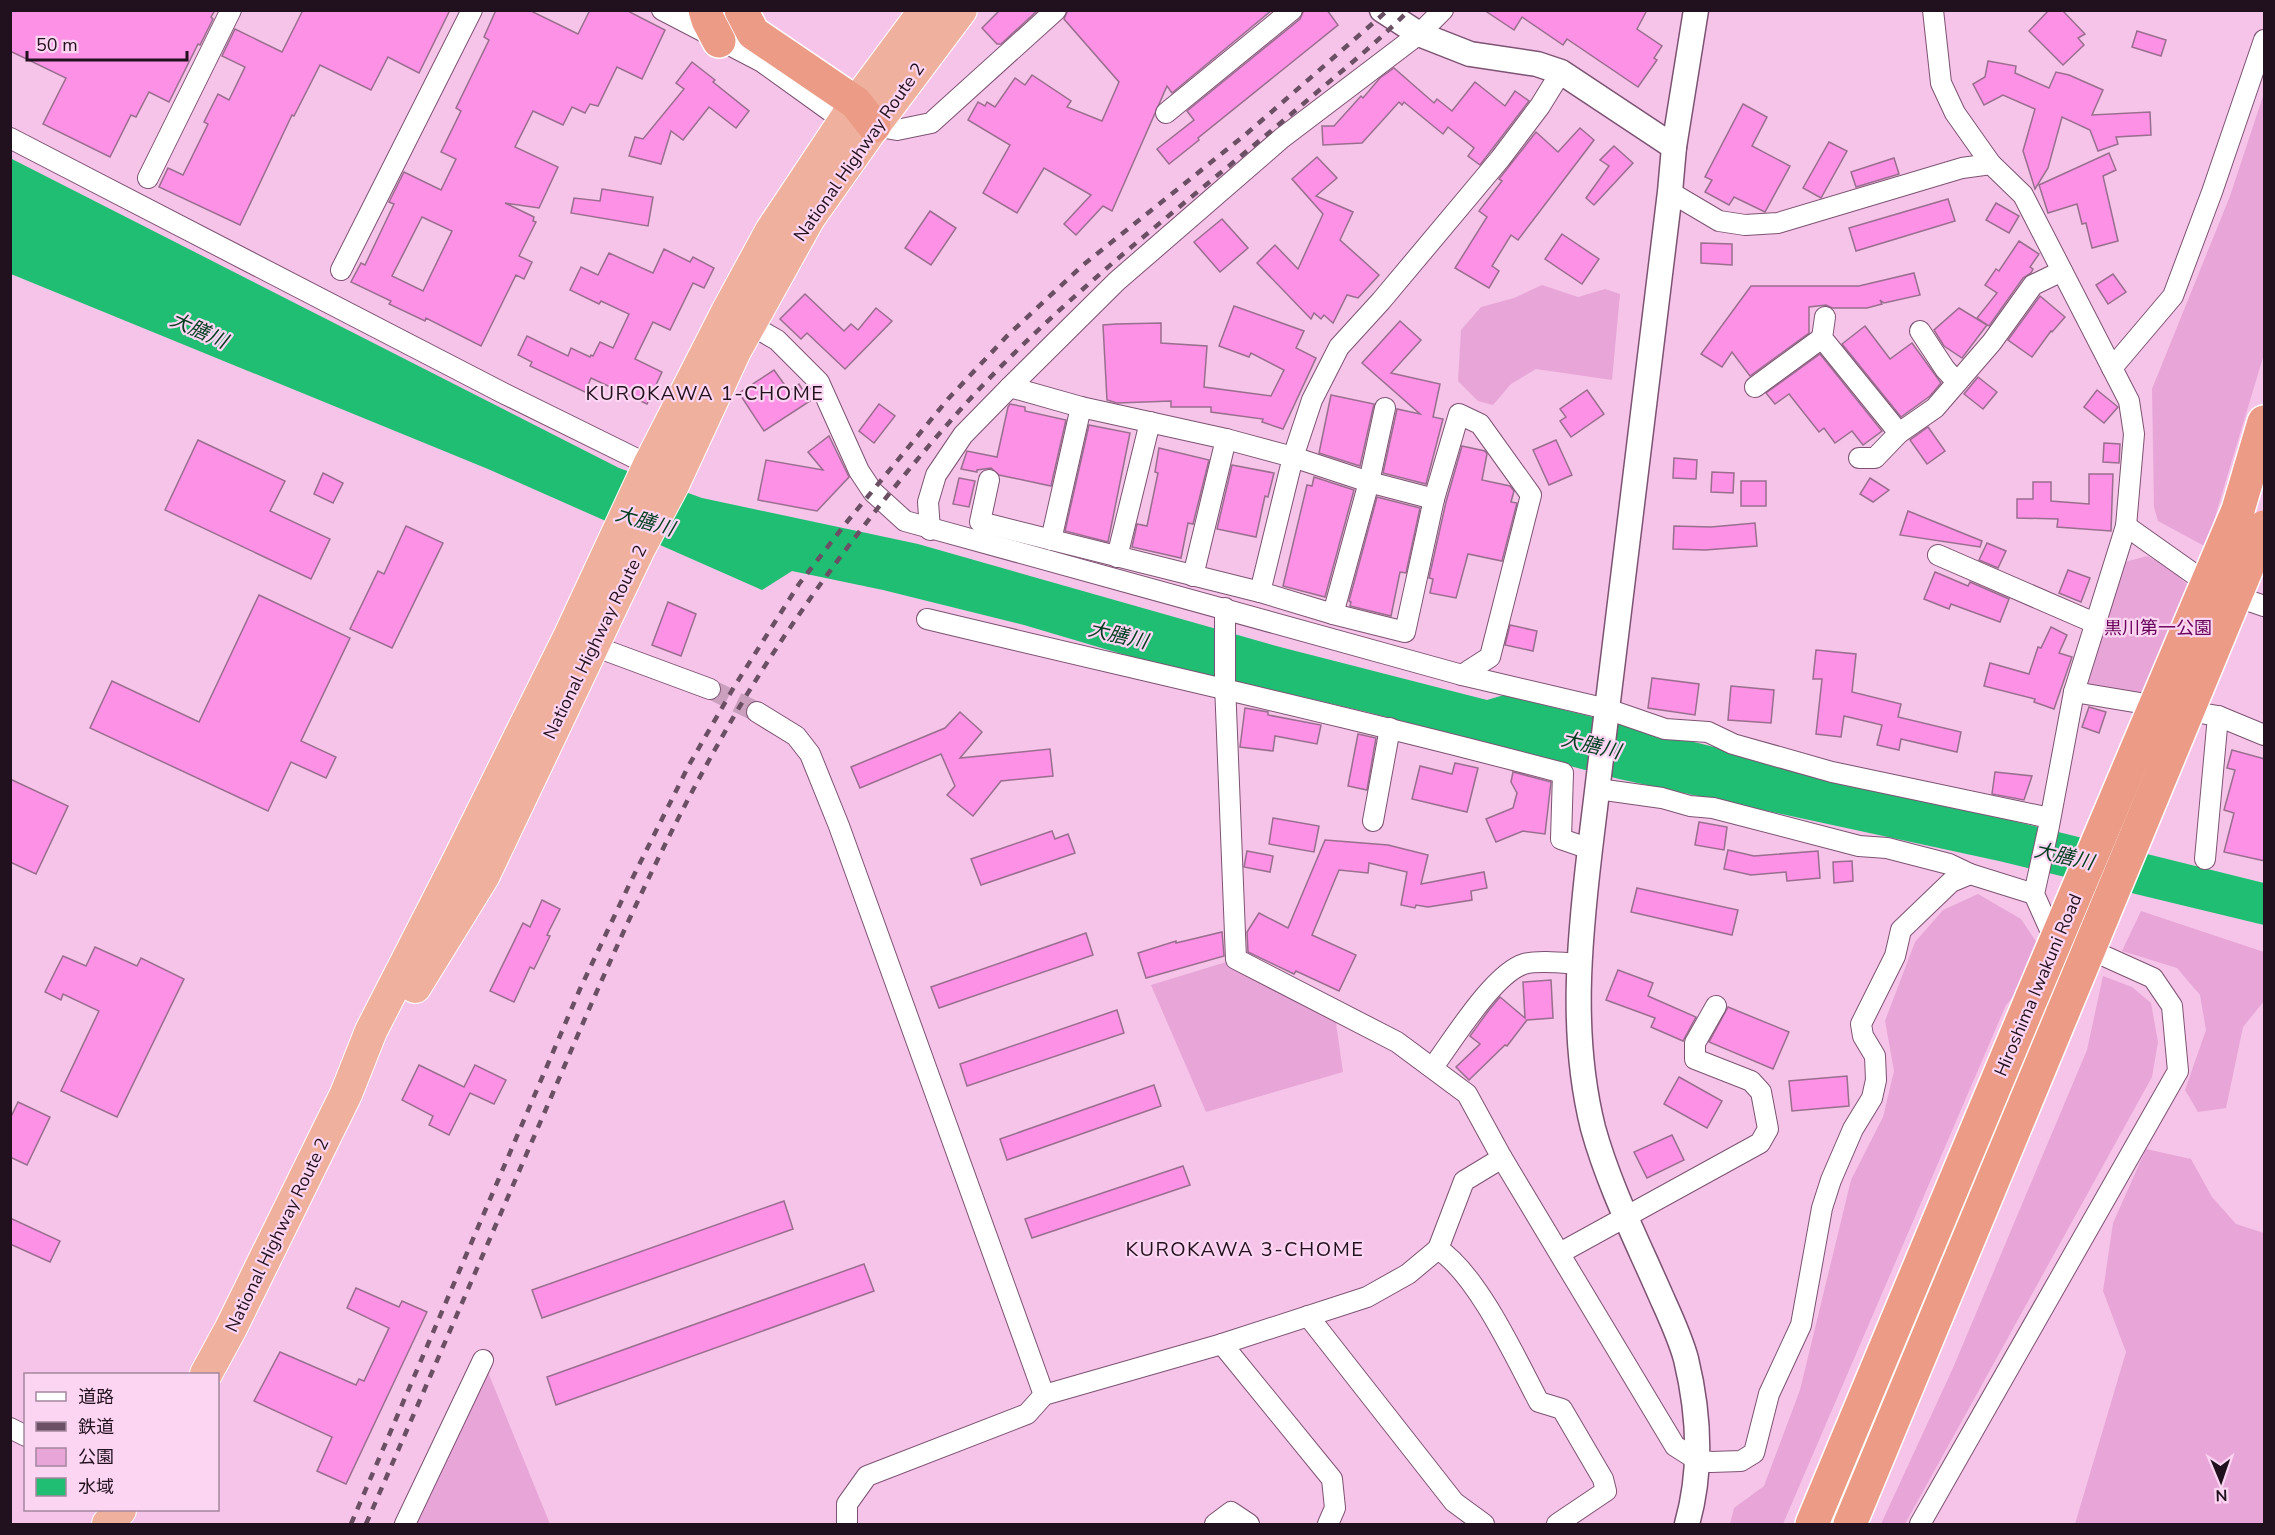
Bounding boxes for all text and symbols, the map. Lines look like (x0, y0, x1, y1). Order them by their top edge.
scale bar (27, 24, 188, 62)
text: 50 m (36, 33, 78, 57)
street label: National Highway Route 2 (788, 58, 930, 246)
water label: 大膳川 (166, 306, 234, 356)
district label: KUROKAWA 1-CHOME (586, 380, 824, 407)
water label: 大膳川 (612, 500, 679, 543)
street label: National Highway Route 2 (538, 541, 652, 743)
water label: 大膳川 (1086, 616, 1152, 656)
park label: 黒川第一公園 (2104, 616, 2212, 640)
water label: 大膳川 (1559, 726, 1625, 766)
water label: 大膳川 (2032, 837, 2098, 877)
street label: Hiroshima Iwakuni Road (1989, 890, 2087, 1080)
street label: National Highway Route 2 (220, 1134, 334, 1336)
district label: KUROKAWA 3-CHOME (1126, 1236, 1364, 1263)
legend (24, 1373, 219, 1511)
text: 道路 (78, 1385, 114, 1409)
text: 鉄道 (78, 1415, 114, 1439)
text: 公園 (78, 1445, 114, 1469)
north arrow (2191, 1451, 2251, 1511)
text: 水域 (78, 1475, 114, 1499)
text: N (2215, 1484, 2228, 1506)

